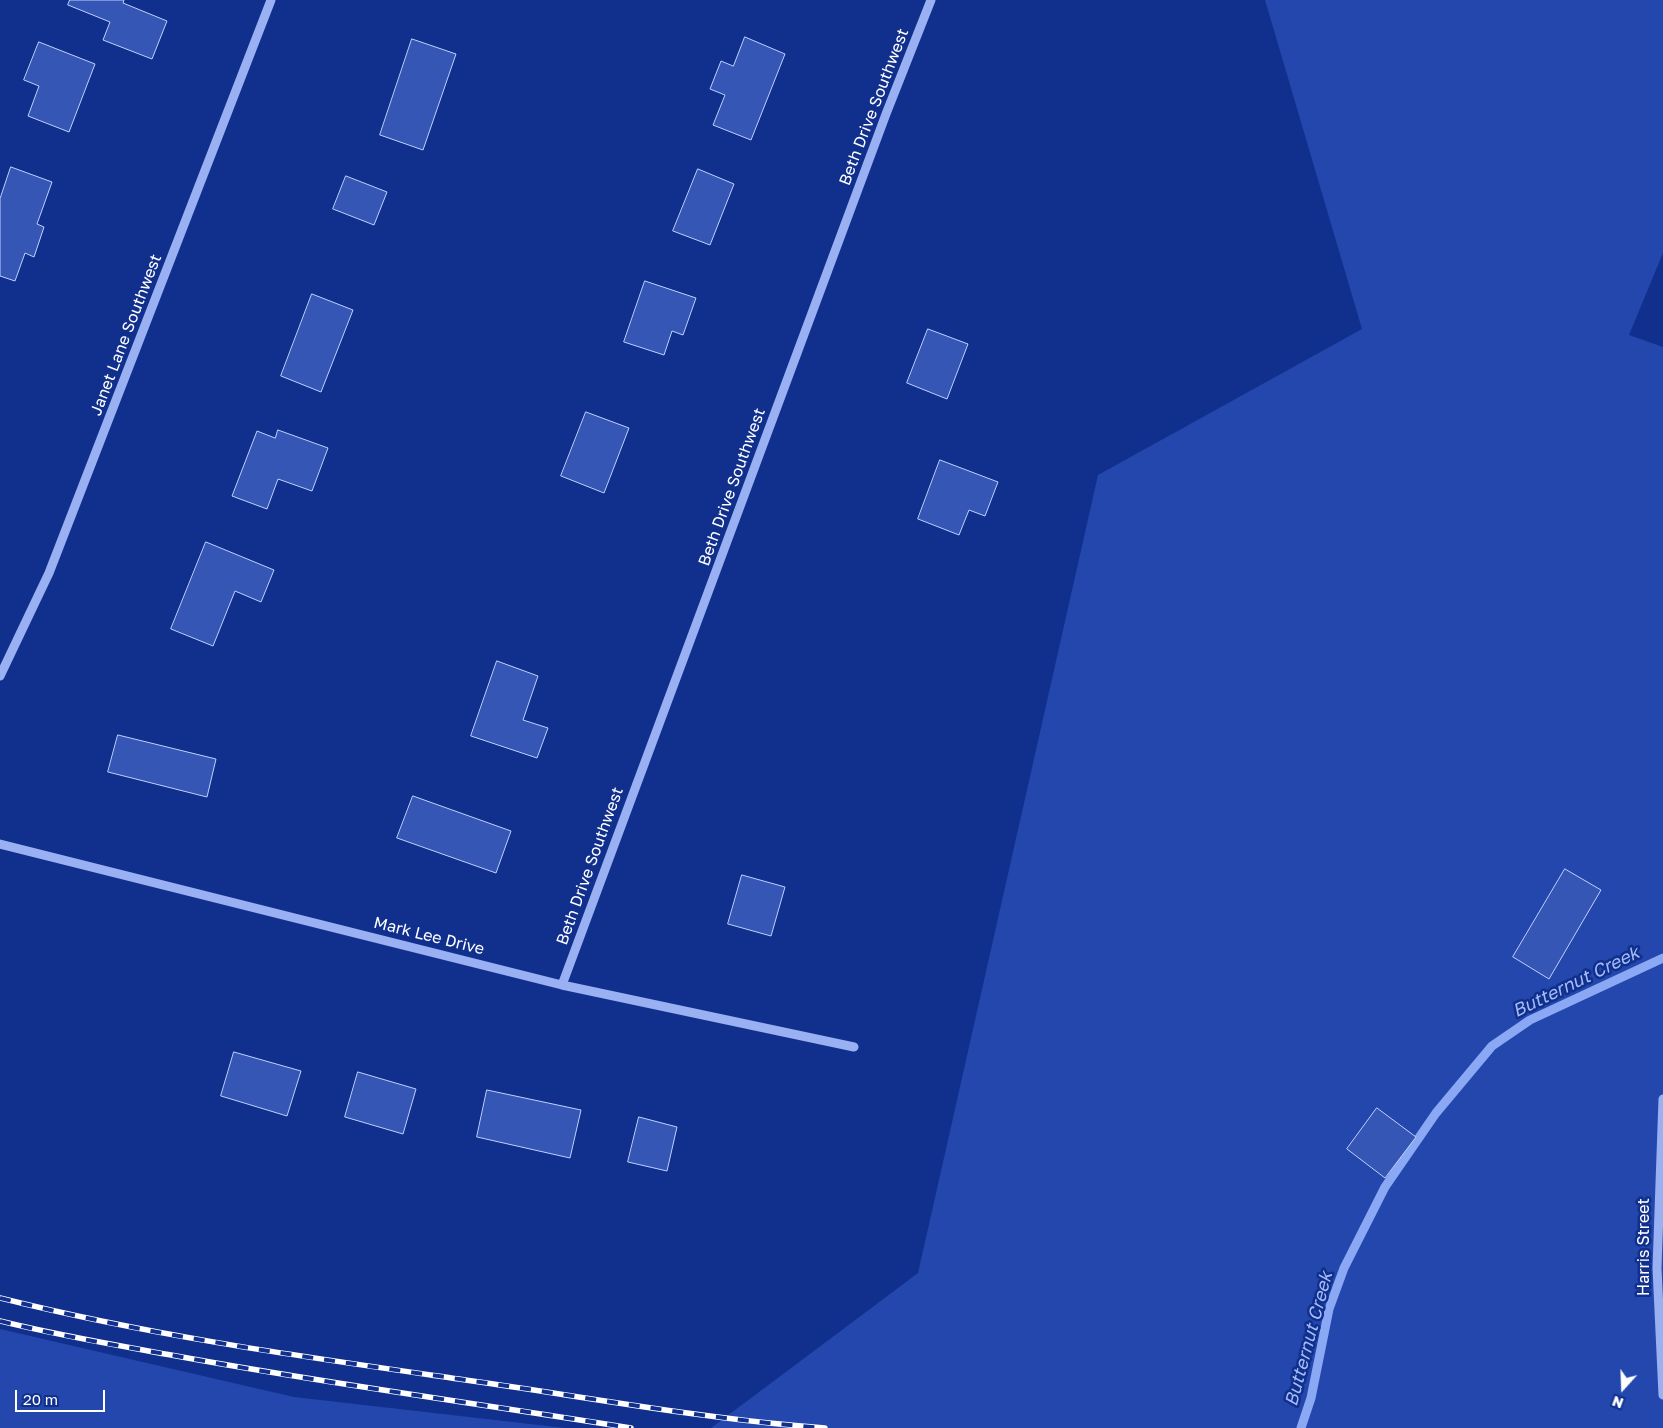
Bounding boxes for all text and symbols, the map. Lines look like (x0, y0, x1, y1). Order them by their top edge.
street label: Beth Drive Southwest (835, 26, 913, 188)
street label: Janet Lane Southwest (86, 252, 166, 418)
street label: Beth Drive Southwest (695, 406, 769, 568)
street label: Beth Drive Southwest (553, 785, 627, 947)
street label: Mark Lee Drive (372, 913, 486, 959)
water label: Butternut Creek (1509, 942, 1643, 1022)
street label: Harris Street (1634, 1198, 1654, 1296)
water label: Butternut Creek (1281, 1269, 1337, 1409)
north arrow (1598, 1363, 1648, 1413)
scale bar (18, 1380, 108, 1412)
text: 20 m (23, 1390, 58, 1408)
text: N (1610, 1393, 1626, 1412)

